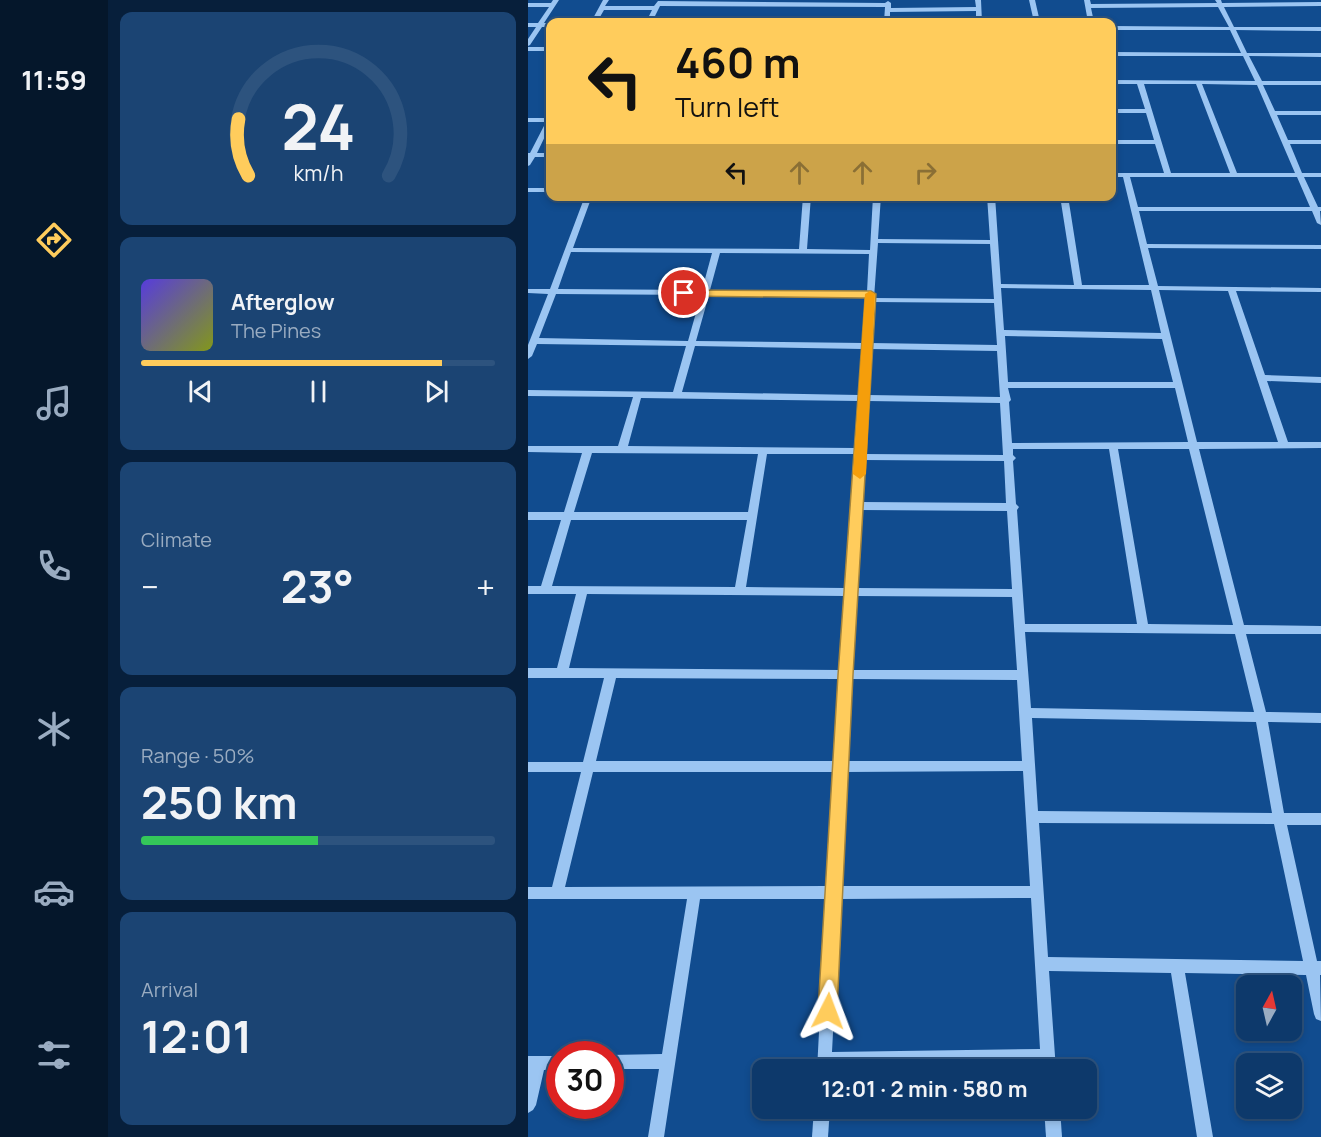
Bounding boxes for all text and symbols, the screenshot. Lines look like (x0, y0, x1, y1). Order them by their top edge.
text: 460 m (675, 33, 800, 91)
icon: left (576, 42, 654, 120)
text: 11:59 (21, 61, 87, 98)
text: 24 (281, 83, 355, 169)
text: Turn left (675, 88, 779, 125)
icon: left (720, 156, 753, 189)
icon: ahead (783, 156, 816, 189)
icon: ahead (846, 156, 879, 189)
icon: right (909, 156, 942, 189)
text: km/h (293, 158, 343, 187)
icon: directions (33, 219, 75, 261)
pin (658, 267, 709, 318)
icon: arrive (667, 276, 700, 309)
text: Afterglow (231, 287, 335, 317)
text: The Pines (231, 317, 321, 344)
icon: previous (184, 375, 217, 408)
icon: pause (302, 375, 335, 408)
icon: next (420, 375, 453, 408)
icon: music (33, 382, 75, 424)
text: Climate (141, 526, 212, 553)
icon: phone (33, 545, 75, 587)
text: 23° (281, 555, 354, 617)
text: − (141, 564, 159, 609)
text: + (476, 564, 495, 609)
icon: climate (33, 708, 75, 750)
text: Range · 50% (141, 742, 254, 769)
text: 250 km (141, 771, 297, 833)
icon: car (33, 871, 75, 913)
north arrow (1236, 975, 1302, 1041)
map controls (1236, 975, 1302, 1119)
text: Arrival (141, 976, 198, 1003)
position arrow (796, 979, 860, 1043)
text: 12:01 (141, 1005, 252, 1067)
icon: filters (33, 1034, 75, 1076)
speed limit sign: 30 (546, 1041, 624, 1119)
button: layers (1236, 1053, 1302, 1119)
text: 12:01 · 2 min · 580 m (822, 1074, 1027, 1104)

